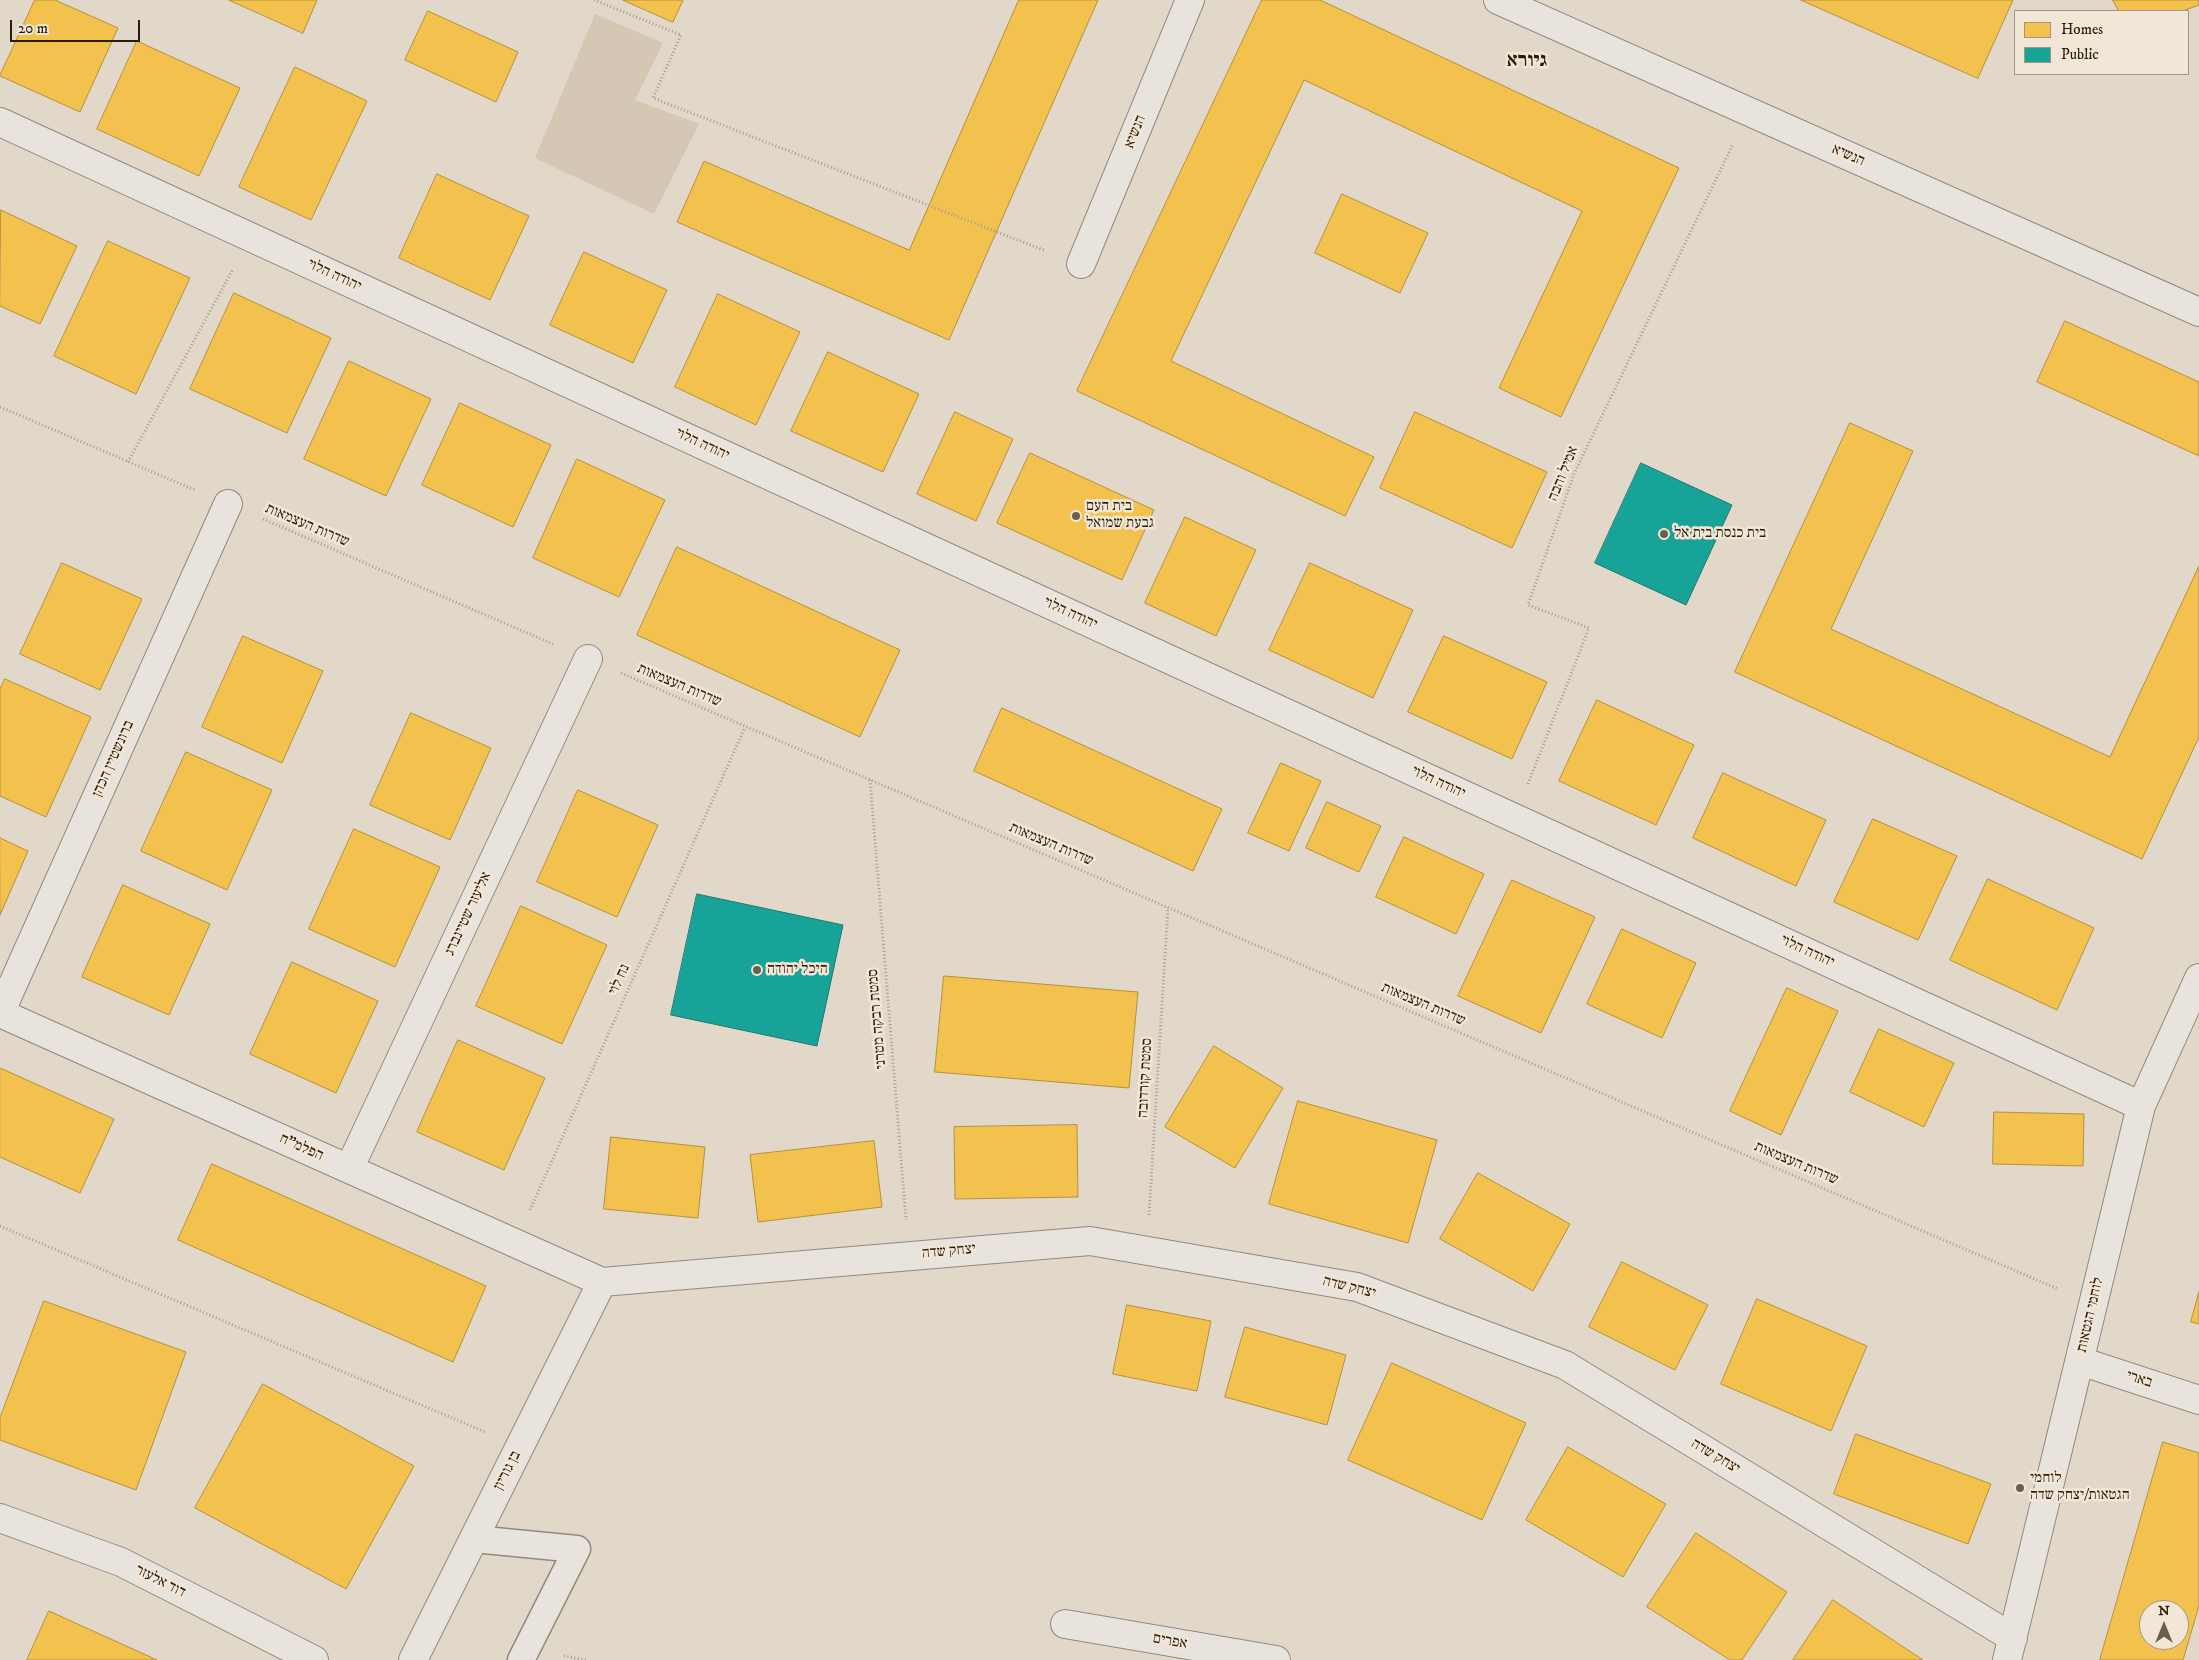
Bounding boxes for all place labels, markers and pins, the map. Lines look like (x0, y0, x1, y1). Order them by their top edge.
place label: בית העם גבעת שמואל (1086, 498, 1154, 533)
marker: בית העם גבעת שמואל (1070, 510, 1082, 522)
place label: בית כנסת בית אל (1674, 525, 1766, 543)
marker: בית כנסת בית אל (1658, 528, 1670, 540)
place label: היכל יהודה (767, 961, 828, 979)
marker: היכל יהודה (751, 964, 763, 976)
place label: לוחמי הגטאות/יצחק שדה (2030, 1470, 2130, 1505)
marker: לוחמי הגטאות/יצחק שדה (2014, 1482, 2026, 1494)

